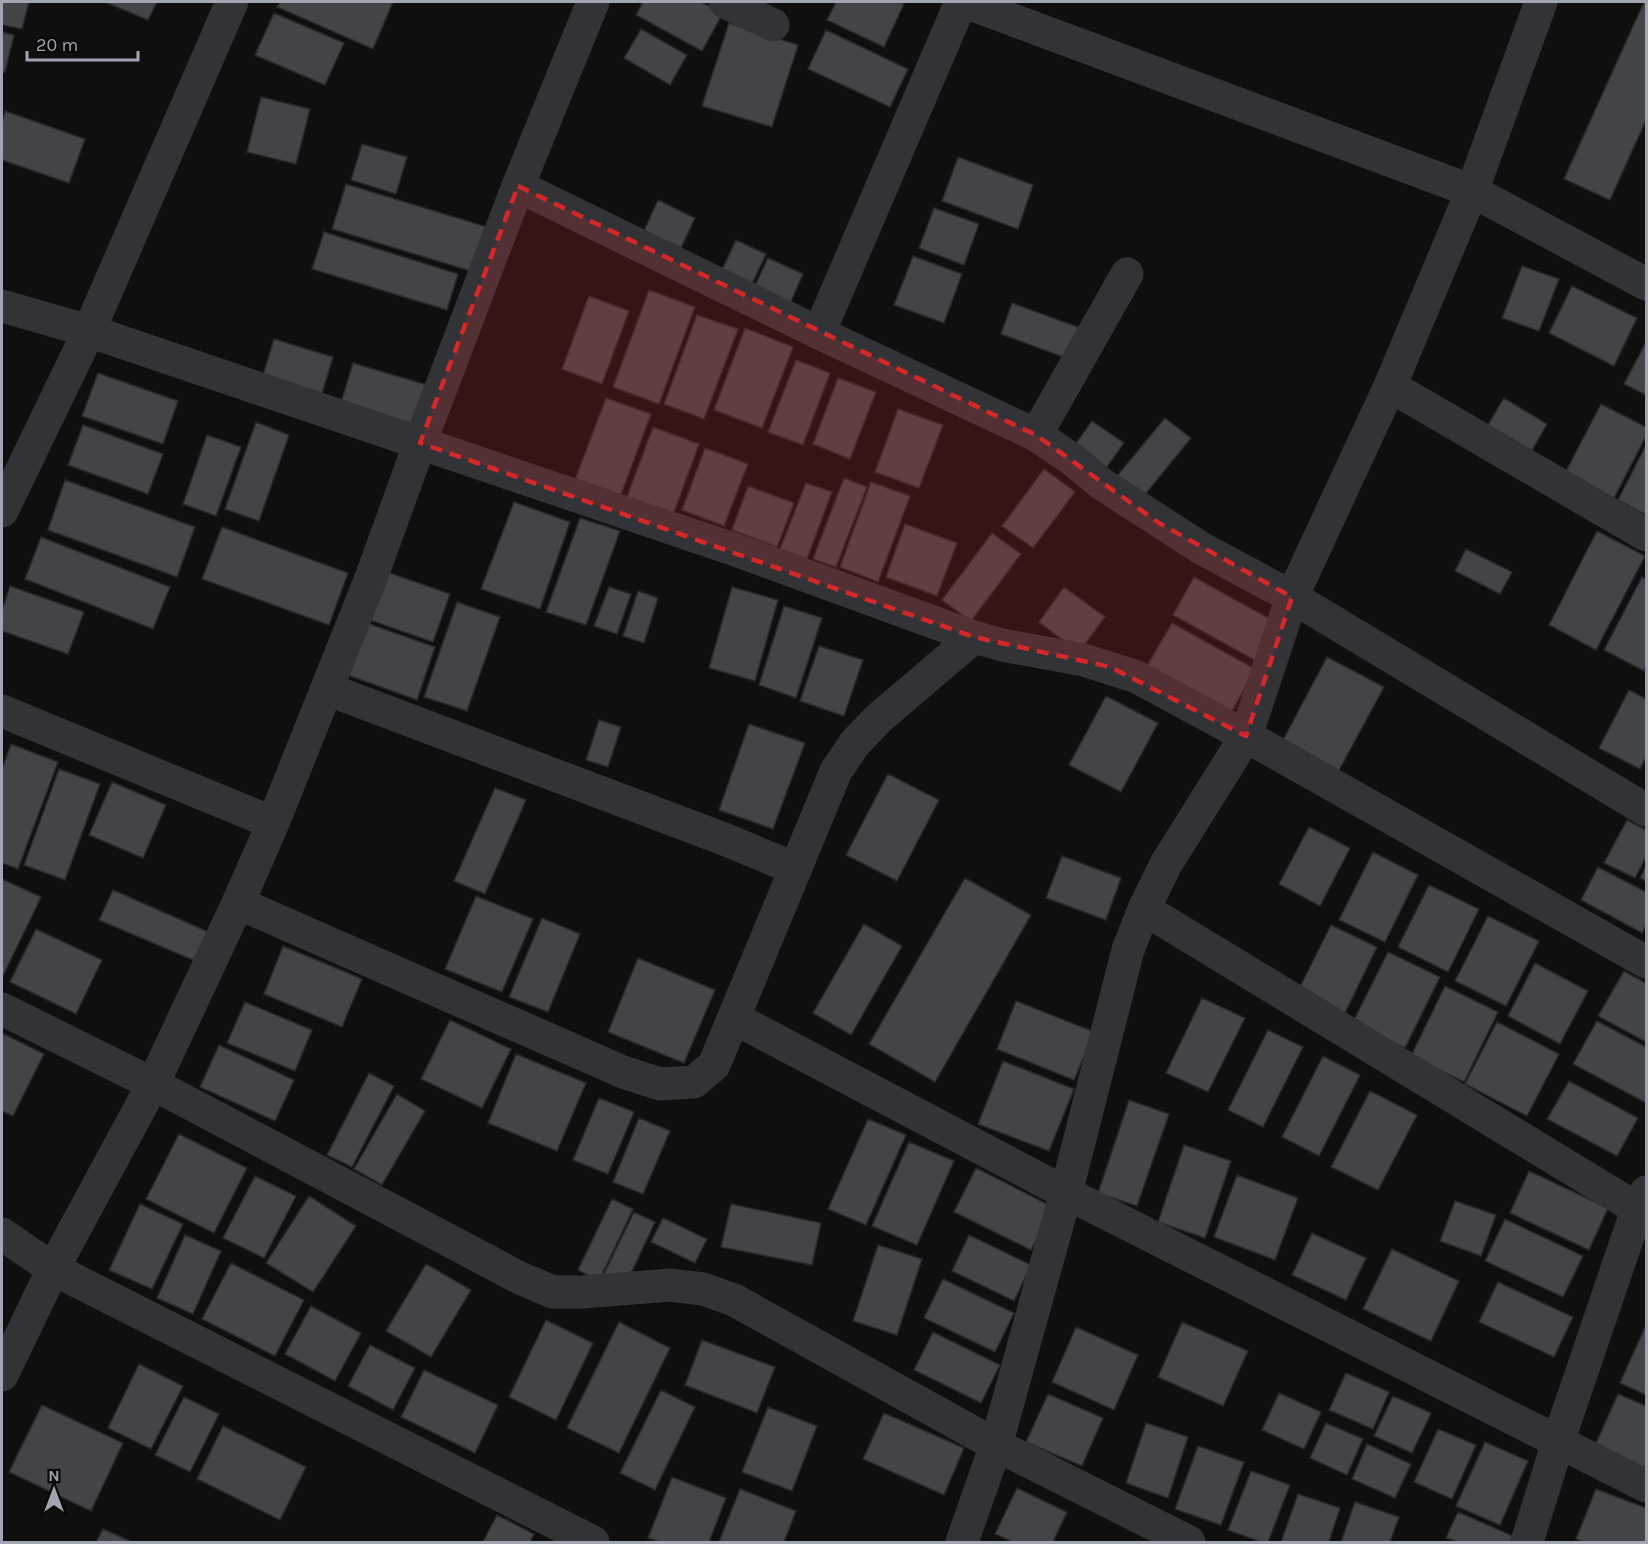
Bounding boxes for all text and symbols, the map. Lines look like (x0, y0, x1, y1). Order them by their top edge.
scale bar (27, 24, 138, 62)
text: 20 m (36, 34, 78, 56)
north arrow (24, 1460, 84, 1520)
text: N (48, 1466, 60, 1485)

